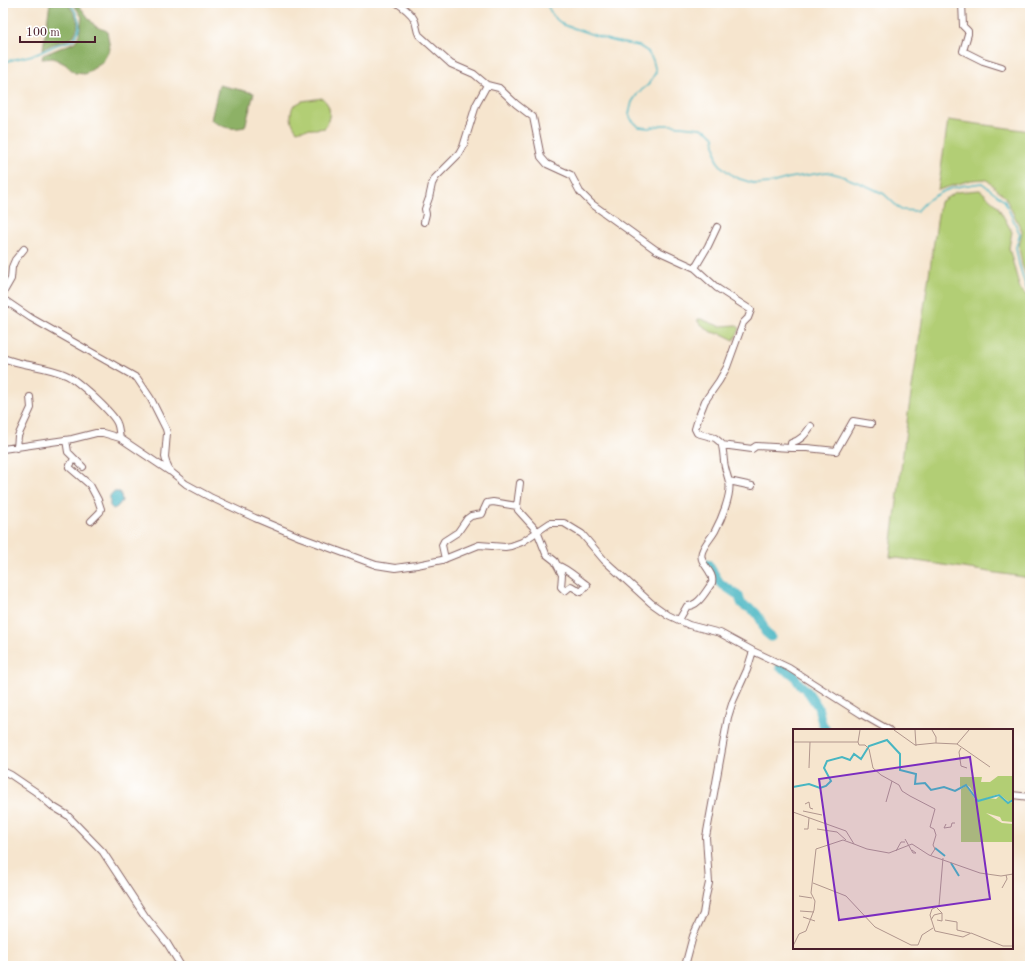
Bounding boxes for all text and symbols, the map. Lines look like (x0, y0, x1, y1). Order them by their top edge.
scale bar (20, 18, 95, 44)
text: 100 m (26, 27, 60, 39)
inset map (793, 729, 1013, 949)

